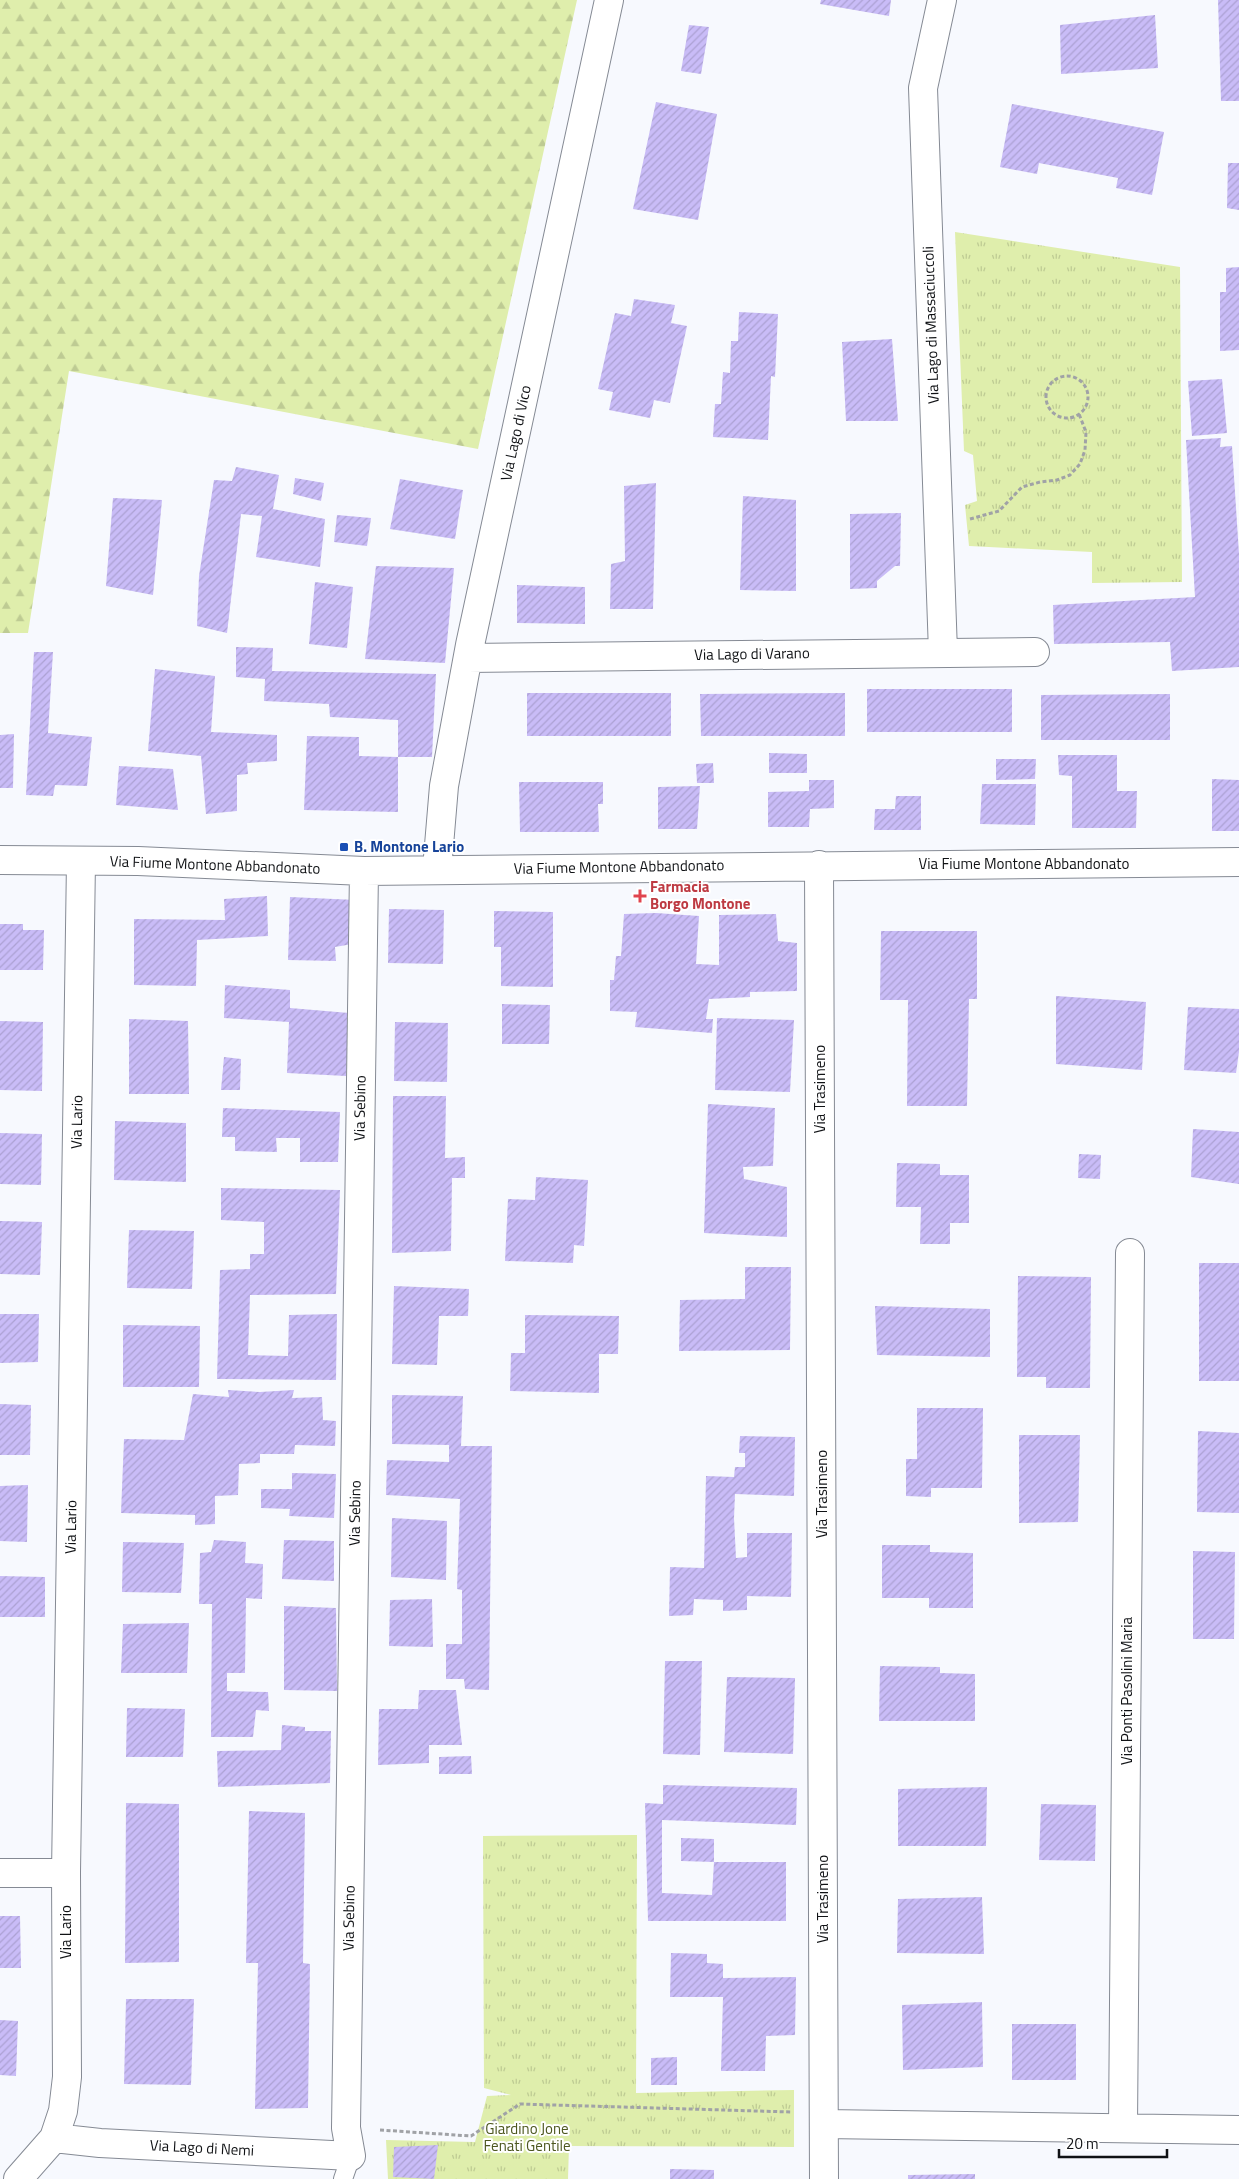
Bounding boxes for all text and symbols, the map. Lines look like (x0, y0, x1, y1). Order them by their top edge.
street label: Via Lago di Massaciuccoli (916, 246, 945, 404)
street label: Via Lago di Vico (494, 383, 537, 483)
street label: Via Lago di Varano (694, 641, 810, 666)
place label: B. Montone Lario (354, 835, 464, 858)
marker: B. Montone Lario (338, 841, 350, 853)
street label: Via Fiume Montone Abbandonato (109, 849, 321, 880)
street label: Via Fiume Montone Abbandonato (919, 852, 1130, 875)
street label: Via Fiume Montone Abbandonato (513, 853, 725, 880)
place label: Farmacia Borgo Montone (650, 875, 751, 915)
marker: Farmacia Borgo Montone (634, 890, 646, 902)
street label: Via Trasimeno (808, 1045, 831, 1133)
street label: Via Sebino (347, 1075, 372, 1141)
street label: Via Lario (65, 1095, 88, 1149)
street label: Via Trasimeno (810, 1450, 833, 1538)
street label: Via Sebino (342, 1480, 367, 1546)
street label: Via Lario (59, 1500, 82, 1554)
street label: Via Ponti Pasolini Maria (1115, 1616, 1138, 1765)
street label: Via Trasimeno (811, 1855, 834, 1943)
street label: Via Sebino (336, 1885, 361, 1951)
street label: Via Lario (54, 1905, 77, 1959)
park label: Giardino Jone Fenati Gentile (483, 2117, 571, 2157)
scale bar (1059, 2126, 1166, 2158)
text: 20 m (1066, 2132, 1099, 2155)
street label: Via Lago di Nemi (149, 2133, 255, 2162)

